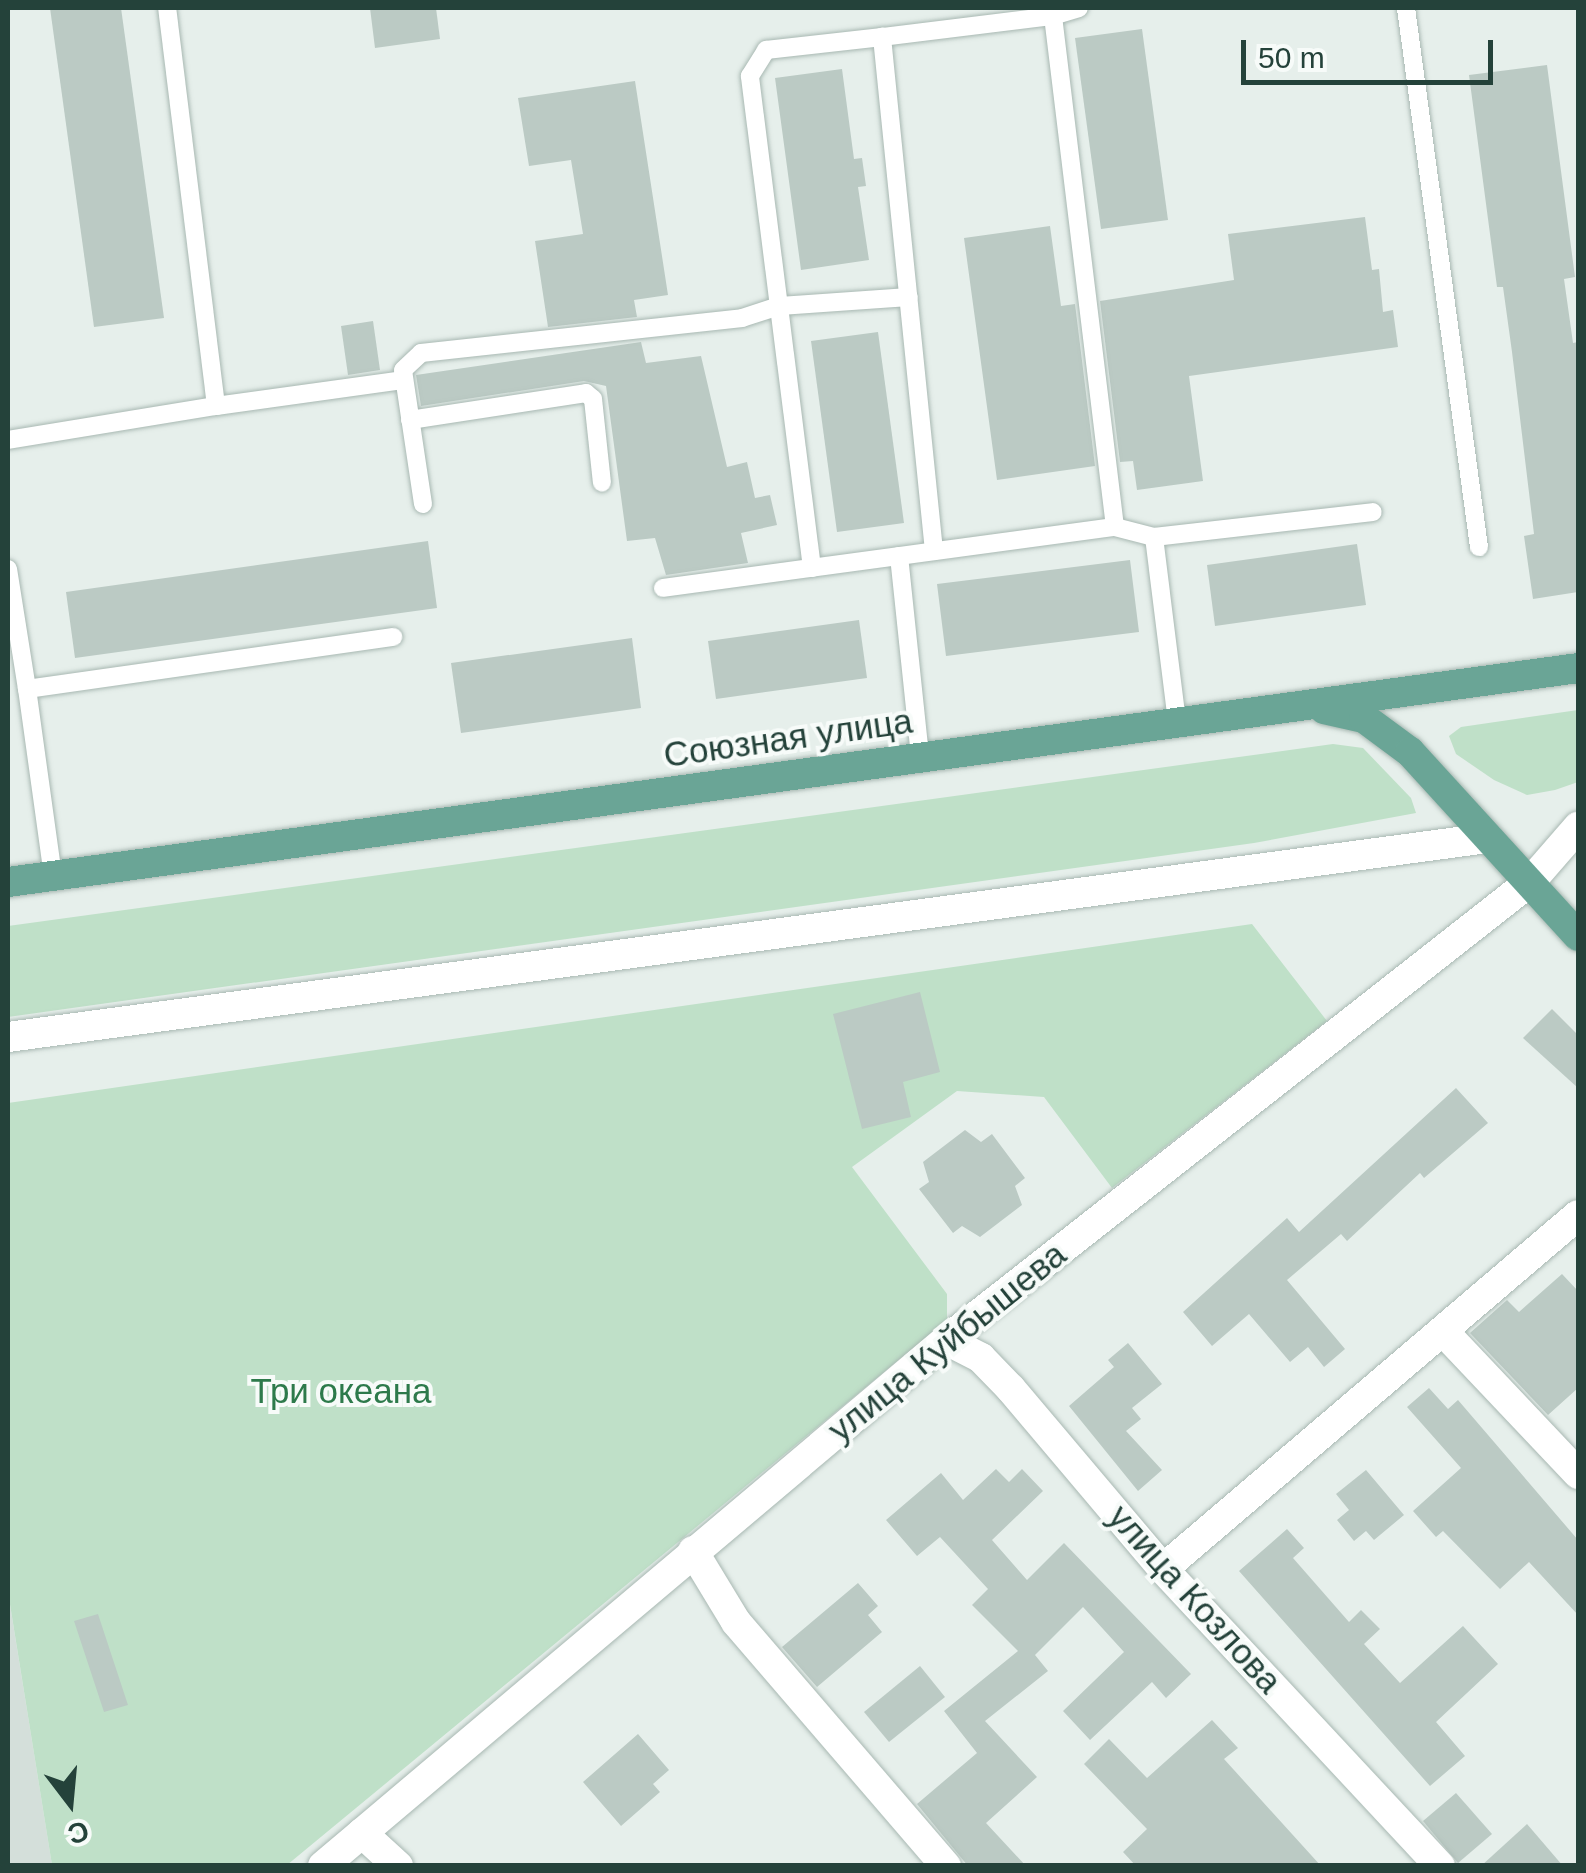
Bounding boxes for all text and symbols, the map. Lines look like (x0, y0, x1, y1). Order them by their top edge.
scale bar (1246, 20, 1498, 82)
text: 50 m (1258, 41, 1325, 74)
street label: Союзная улица (661, 700, 915, 776)
street label: улица Куйбышева (820, 1233, 1074, 1451)
park label: Три океана (250, 1370, 432, 1412)
street label: улица Козлова (1099, 1496, 1291, 1702)
north arrow (20, 1753, 120, 1853)
text: С (64, 1815, 92, 1850)

